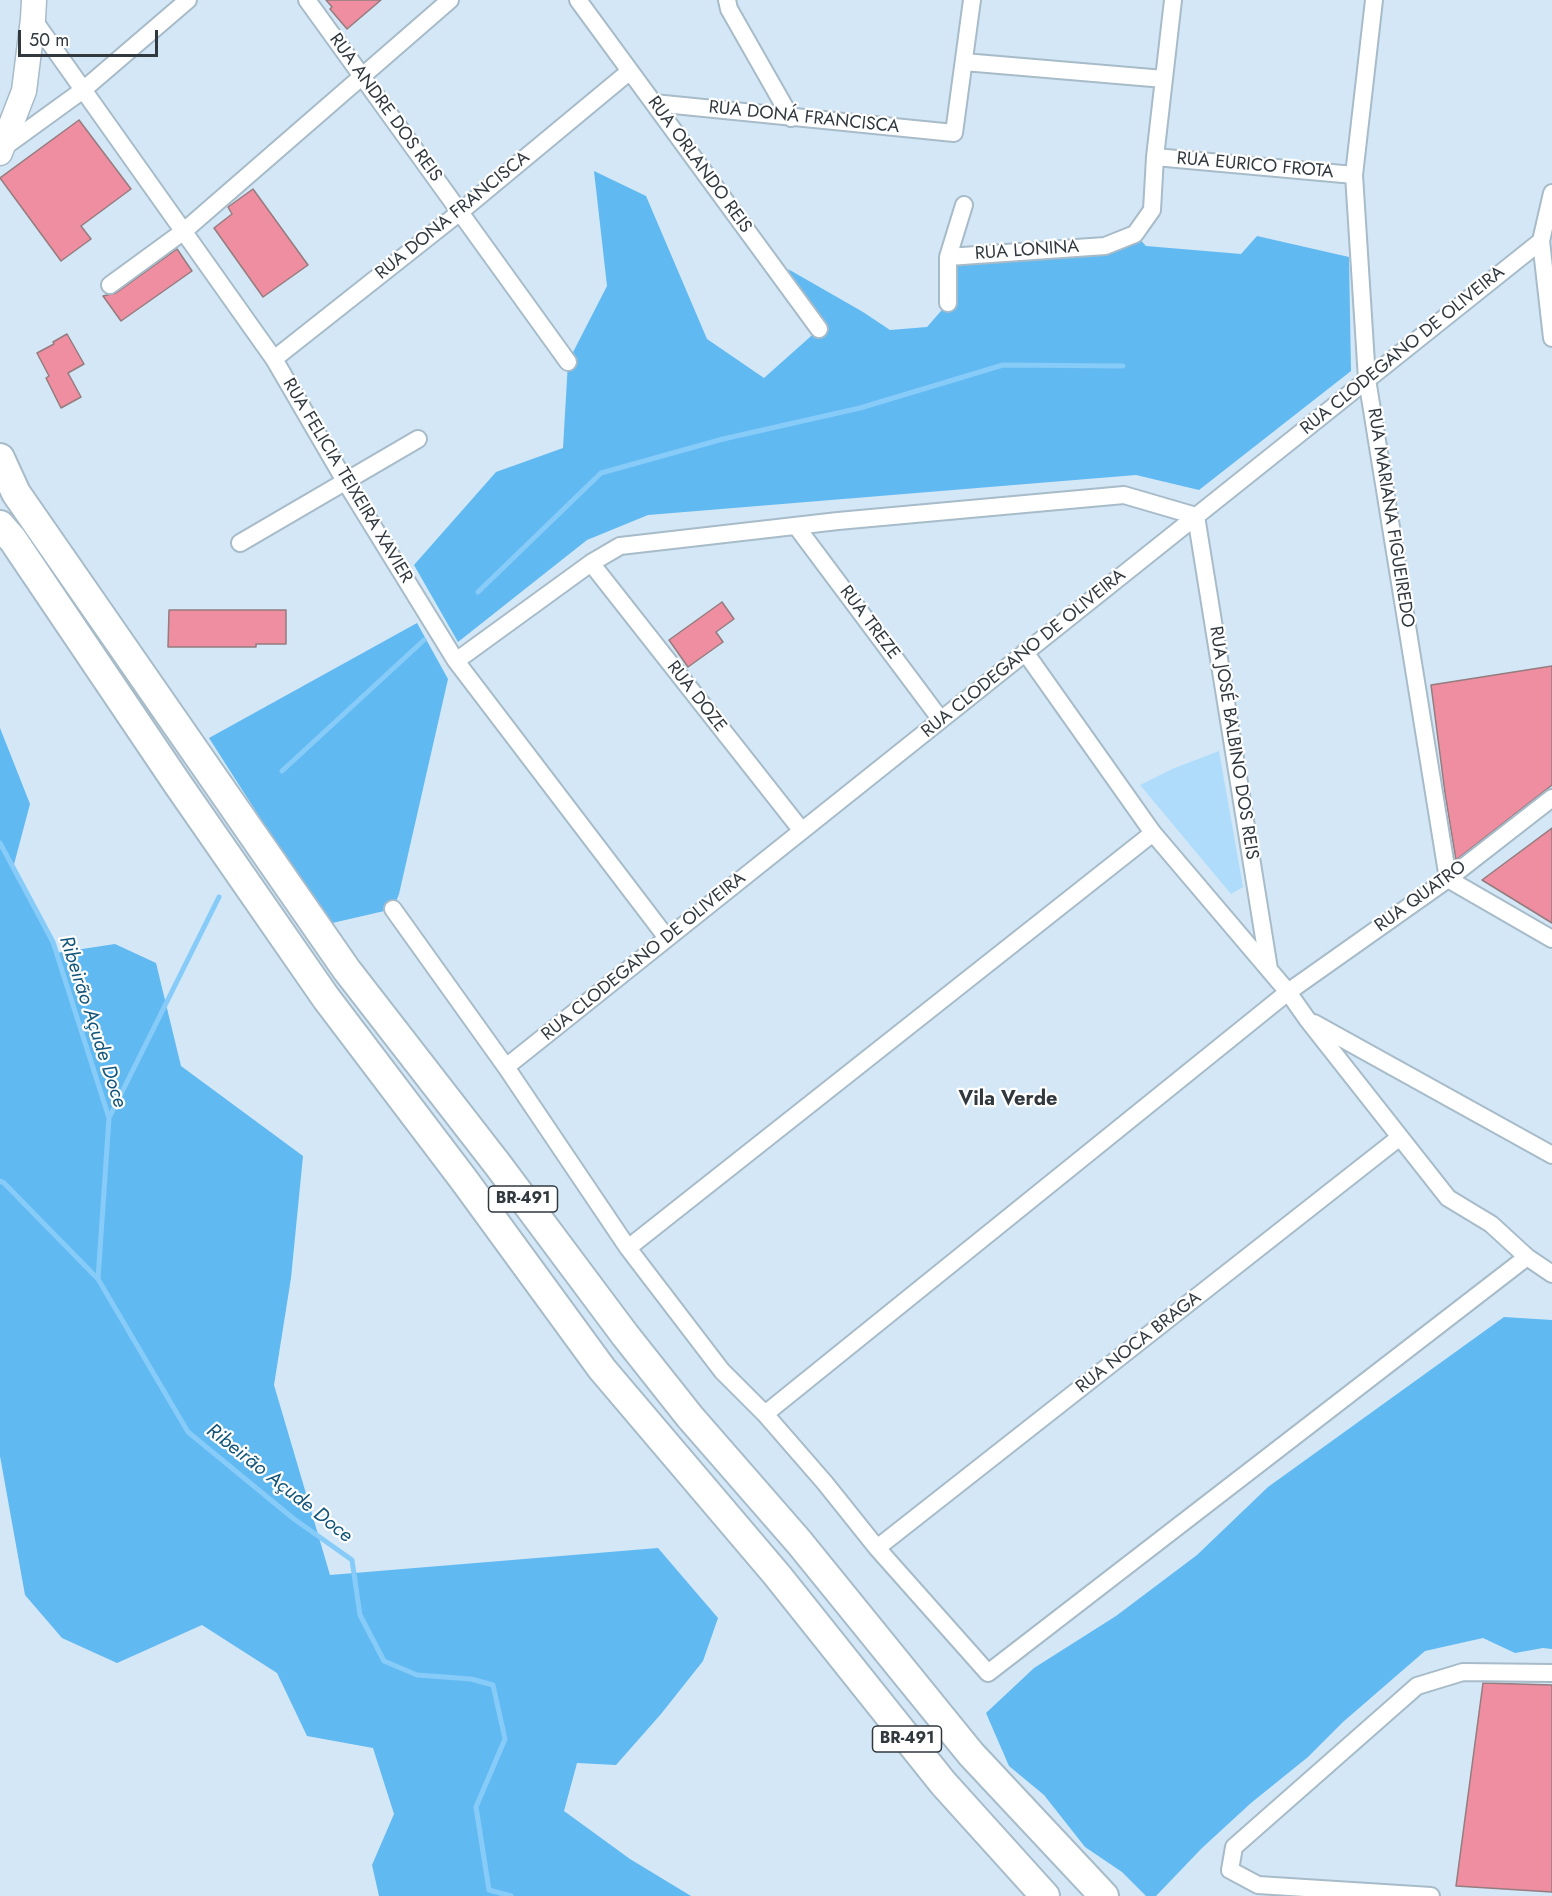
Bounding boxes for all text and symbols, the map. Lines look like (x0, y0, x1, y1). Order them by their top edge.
scale bar (21, 18, 160, 56)
text: 50 m (29, 27, 69, 53)
street label: RUA ANDRE DOS REIS (324, 30, 446, 186)
street label: RUA ORLANDO REIS (642, 93, 756, 237)
street label: RUA DONÁ FRANCISCA (708, 97, 900, 139)
street label: RUA DONA FRANCISCA (372, 147, 534, 285)
street label: RUA EURICO FROTA (1176, 148, 1334, 184)
street label: RUA LONINA (974, 237, 1080, 265)
street label: RUA CLODEGANO DE OLIVEIRA (1297, 262, 1509, 440)
street label: RUA FELICIA TEIXEIRA XAVIER (277, 375, 417, 587)
street label: RUA MARIANA FIGUEIREDO (1362, 407, 1418, 629)
street label: RUA CLODEGANO DE OLIVEIRA (918, 565, 1130, 743)
street label: RUA TREZE (834, 582, 904, 664)
street label: RUA JOSÉ BALBINO DOS REIS (1204, 625, 1262, 861)
street label: RUA DOZE (662, 657, 730, 737)
street label: RUA QUATRO (1371, 857, 1471, 937)
street label: RUA CLODEGANO DE OLIVEIRA (538, 868, 750, 1046)
water label: Ribeirão Açude Doce (53, 933, 131, 1111)
district label: Vila Verde (959, 1088, 1057, 1112)
road number: BR-491 (488, 1186, 558, 1212)
street label: RUA NOCA BRAGA (1072, 1287, 1206, 1399)
water label: Ribeirão Açude Doce (201, 1420, 357, 1548)
road number: BR-491 (872, 1726, 942, 1752)

